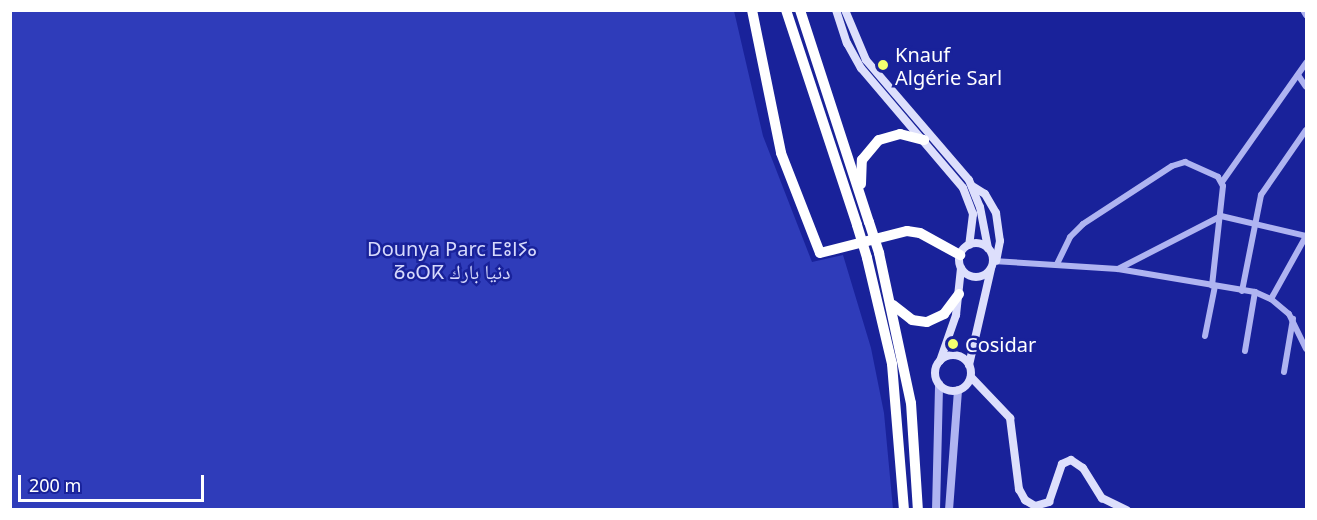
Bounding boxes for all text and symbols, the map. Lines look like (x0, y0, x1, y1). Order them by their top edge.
place label: Knauf Algérie Sarl (895, 42, 1002, 89)
marker: Knauf Algérie Sarl (876, 58, 890, 72)
park label: Dounya Parc ⴹⵓⵏⵢⴰ ⵒⴰⵔⴽ دنيا بارك (367, 237, 537, 284)
place label: Cosidar (965, 332, 1036, 356)
marker: Cosidar (946, 337, 960, 351)
scale bar (21, 463, 207, 501)
text: 200 m (29, 473, 81, 497)

